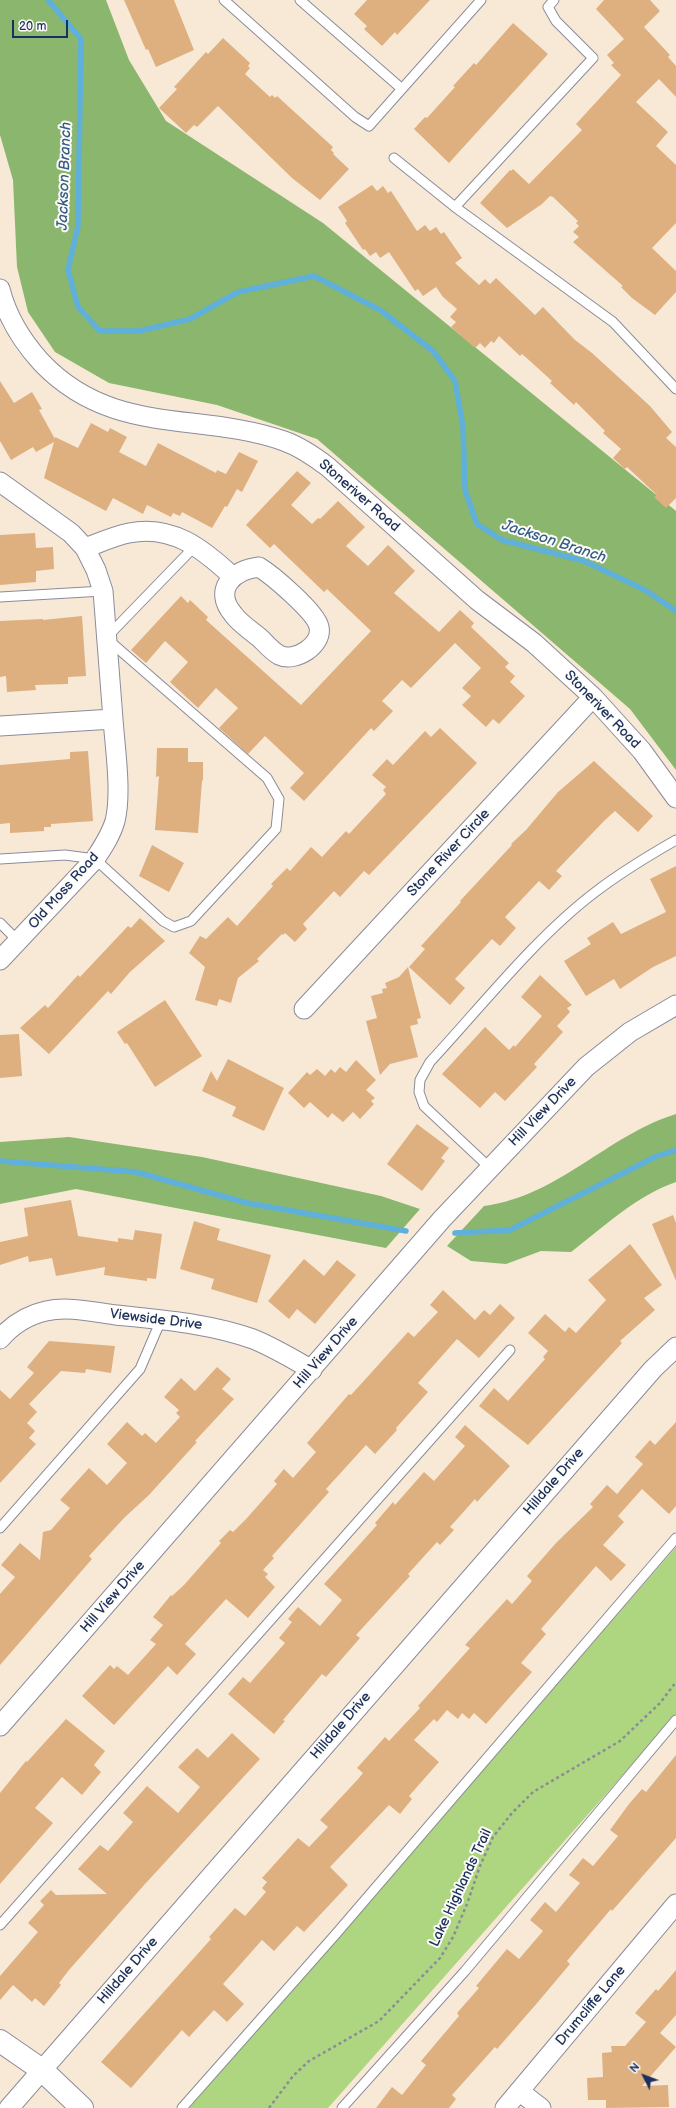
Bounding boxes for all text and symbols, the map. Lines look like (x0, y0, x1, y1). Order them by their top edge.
scale bar (14, 12, 70, 38)
text: 20 m (19, 19, 46, 34)
water label: Jackson Branch (54, 122, 76, 230)
street label: Stoneriver Road (315, 456, 403, 536)
water label: Jackson Branch (500, 517, 608, 567)
street label: Stoneriver Road (561, 668, 643, 752)
street label: Stone River Circle (404, 806, 494, 900)
street label: Old Moss Road (25, 849, 103, 933)
street label: Hill View Drive (506, 1074, 580, 1150)
street label: Viewside Drive (109, 1306, 203, 1334)
street label: Hill View Drive (290, 1314, 362, 1392)
street label: Hilldale Drive (520, 1445, 588, 1519)
street label: Hill View Drive (77, 1558, 149, 1636)
street label: Hilldale Drive (307, 1689, 375, 1763)
street label: Lake Highlands Trail (426, 1826, 496, 1950)
street label: Hilldale Drive (94, 1934, 162, 2008)
street label: Drumcliffe Lane (553, 1963, 629, 2049)
north arrow (624, 2056, 664, 2096)
text: N (627, 2060, 642, 2075)

